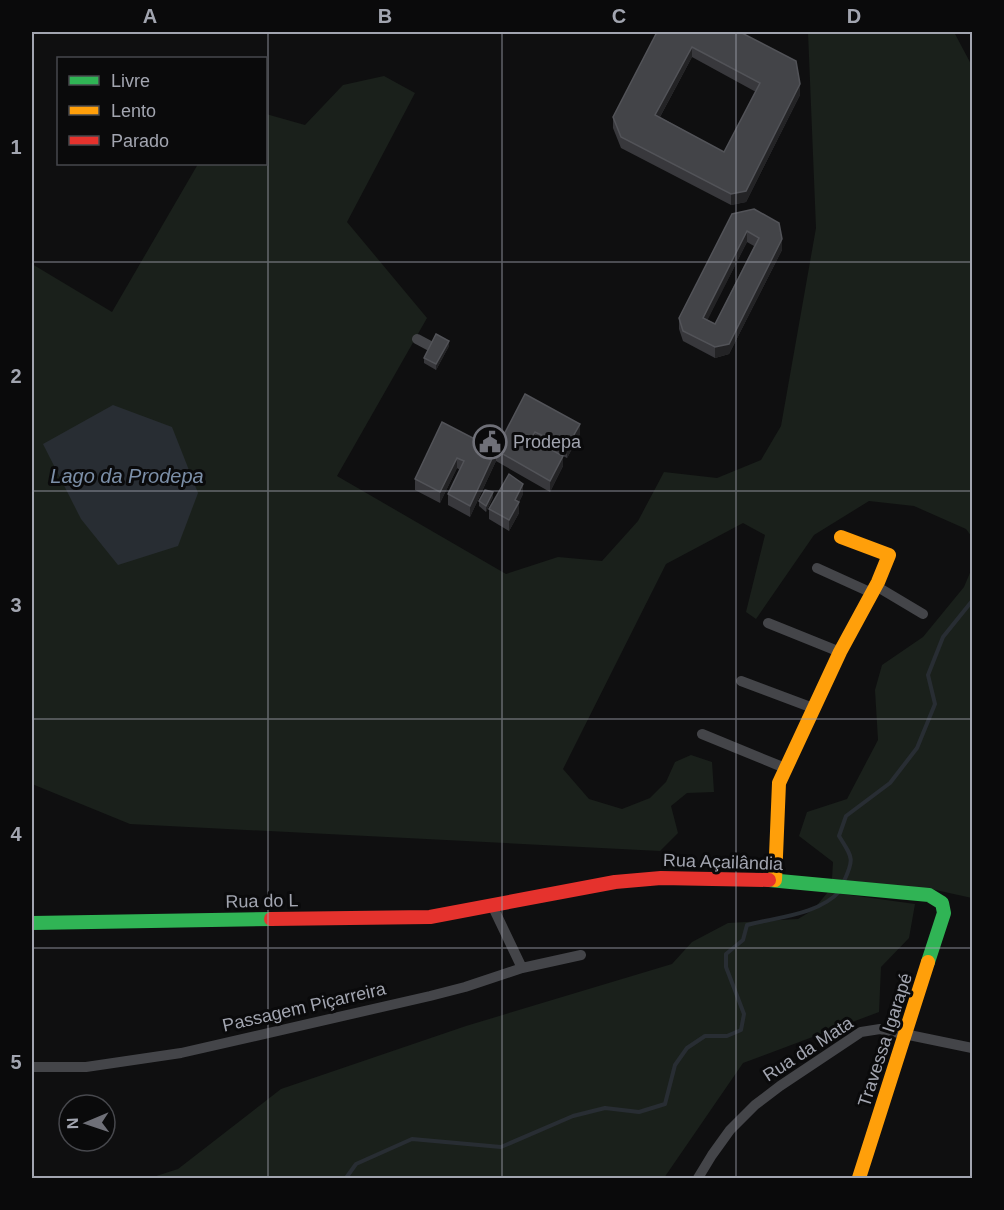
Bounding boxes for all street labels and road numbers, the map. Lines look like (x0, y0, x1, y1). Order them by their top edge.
street label: Rua Açailândia (663, 850, 784, 874)
street label: Rua do L (225, 890, 299, 912)
street label: Travessa Igarapé (854, 971, 916, 1109)
street label: Passagem Piçarreira (220, 978, 389, 1036)
street label: Rua da Mata (759, 1012, 857, 1085)

